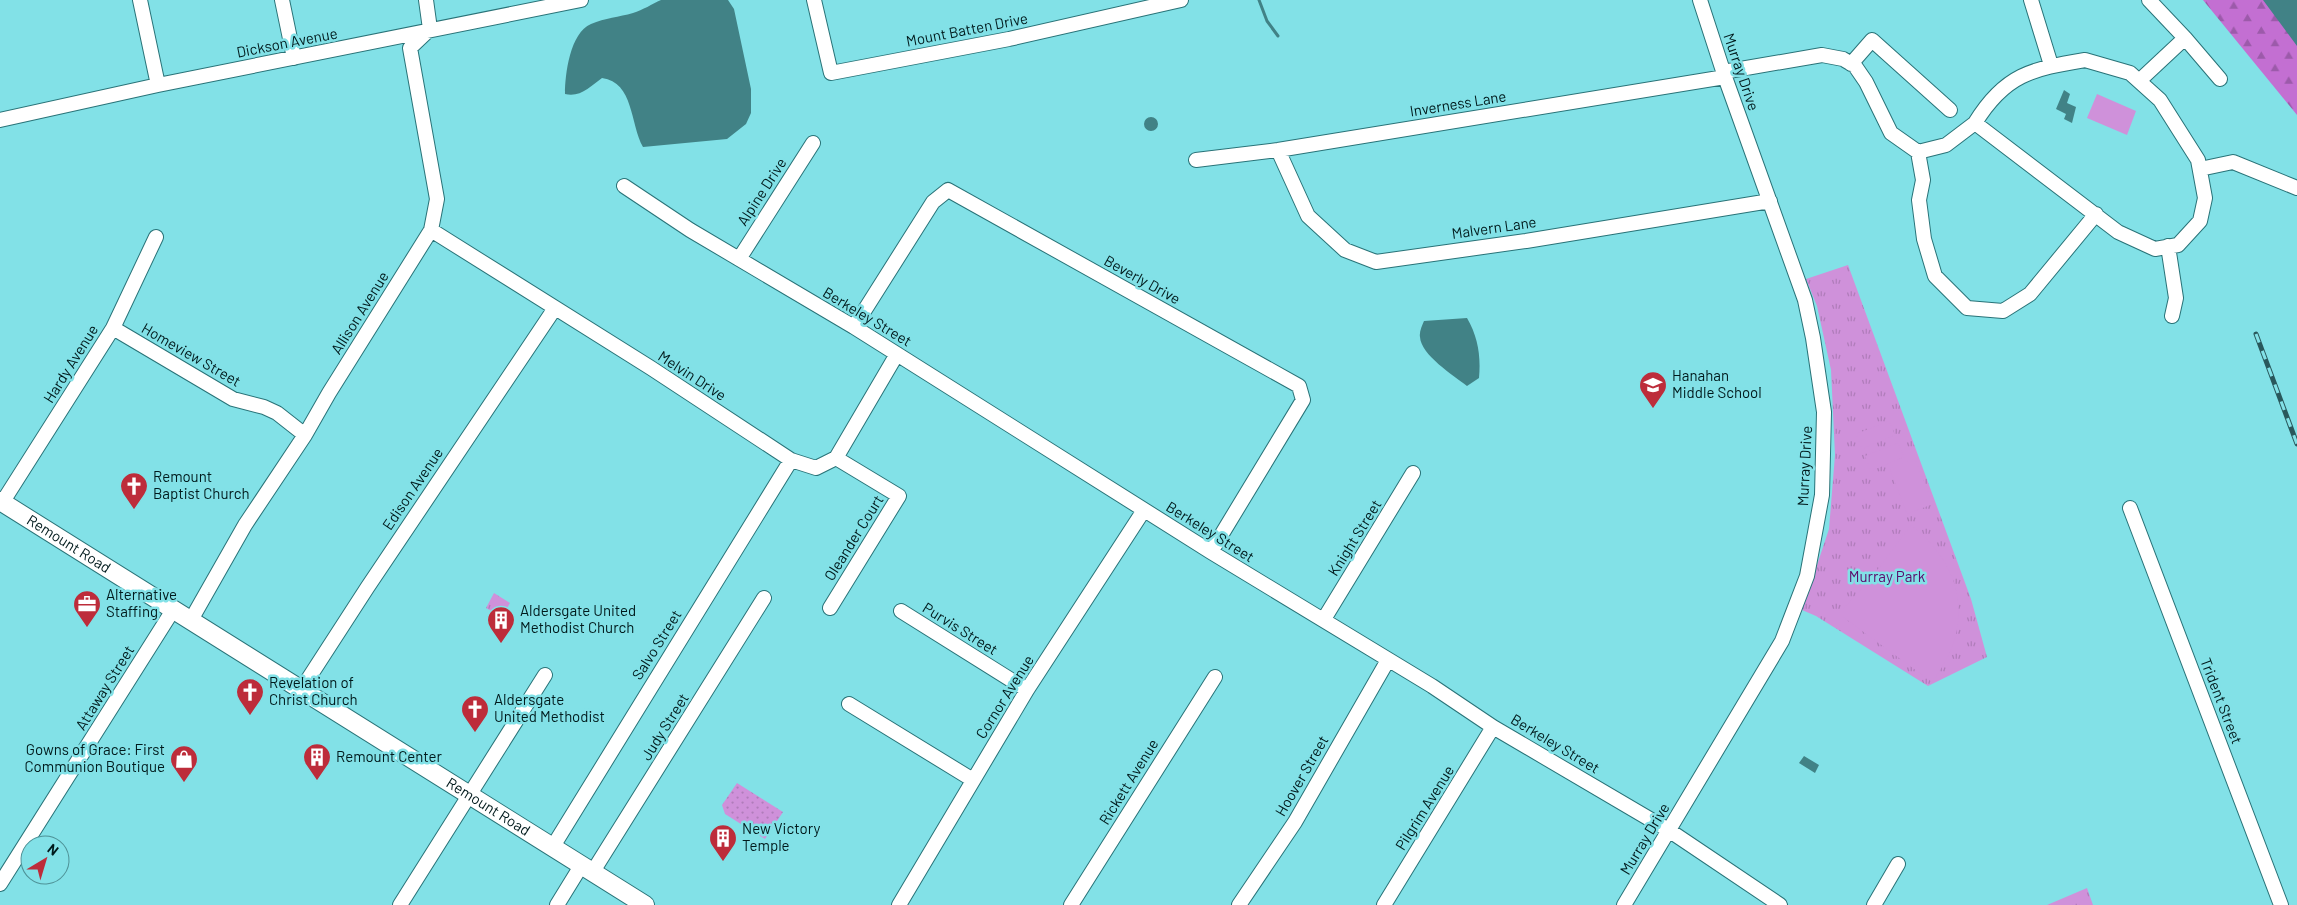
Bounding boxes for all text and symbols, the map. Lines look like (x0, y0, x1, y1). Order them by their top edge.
street label: Mount Batten Drive (904, 8, 1029, 50)
street label: Dickson Avenue (235, 23, 339, 61)
street label: Murray Drive (1720, 31, 1764, 113)
street label: Inverness Lane (1408, 87, 1507, 120)
street label: Alpine Drive (733, 154, 790, 229)
street label: Malvern Lane (1450, 212, 1537, 242)
street label: Beverly Drive (1101, 251, 1184, 307)
street label: Allison Avenue (327, 268, 392, 357)
street label: Berkeley Street (820, 283, 915, 350)
street label: Homeview Street (139, 318, 244, 390)
street label: Hardy Avenue (39, 321, 101, 406)
street label: Melvin Drive (655, 346, 730, 404)
place label: Hanahan Middle School (1672, 366, 1762, 401)
school or university icon: Hanahan Middle School (1638, 370, 1668, 409)
street label: Murray Drive (1793, 425, 1815, 507)
street label: Edison Avenue (378, 444, 446, 533)
place label: Remount Baptist Church (153, 467, 250, 502)
church icon: Remount Baptist Church (119, 471, 149, 510)
street label: Oleander Court (820, 491, 887, 584)
street label: Knight Street (1324, 496, 1385, 579)
street label: Berkeley Street (1163, 497, 1258, 565)
street label: Remount Road (24, 510, 114, 576)
park label: Murray Park (1849, 567, 1926, 585)
place label: Alternative Staffing (106, 585, 177, 620)
office icon: Alternative Staffing (72, 589, 102, 628)
street label: Purvis Street (920, 598, 1001, 658)
place label: Aldersgate United Methodist Church (520, 601, 636, 636)
building icon: Aldersgate United Methodist Church (486, 605, 516, 644)
street label: Salvo Street (628, 606, 685, 683)
street label: Attaway Street (71, 642, 137, 733)
street label: Cornor Avenue (971, 651, 1037, 742)
street label: Trident Street (2197, 655, 2247, 746)
place label: Revelation of Christ Church (269, 673, 358, 708)
church icon: Revelation of Christ Church (235, 677, 265, 716)
place label: Aldersgate United Methodist (494, 690, 605, 725)
street label: Judy Street (636, 690, 692, 763)
church icon: Aldersgate United Methodist (460, 694, 490, 733)
street label: Berkeley Street (1508, 710, 1603, 777)
street label: Hoover Street (1271, 732, 1331, 819)
street label: Rickett Avenue (1095, 735, 1162, 828)
place label: Gowns of Grace: First Communion Boutique (24, 740, 165, 775)
building icon: Remount Center (302, 742, 332, 781)
shop icon: Gowns of Grace: First Communion Boutique (169, 744, 199, 783)
place label: Remount Center (336, 747, 443, 765)
street label: Pilgrim Avenue (1391, 762, 1457, 853)
street label: Remount Road (443, 773, 534, 839)
street label: Murray Drive (1616, 799, 1673, 878)
place label: New Victory Temple (742, 819, 821, 854)
building icon: New Victory Temple (708, 823, 738, 862)
north arrow (20, 835, 70, 885)
text: N (44, 840, 62, 859)

